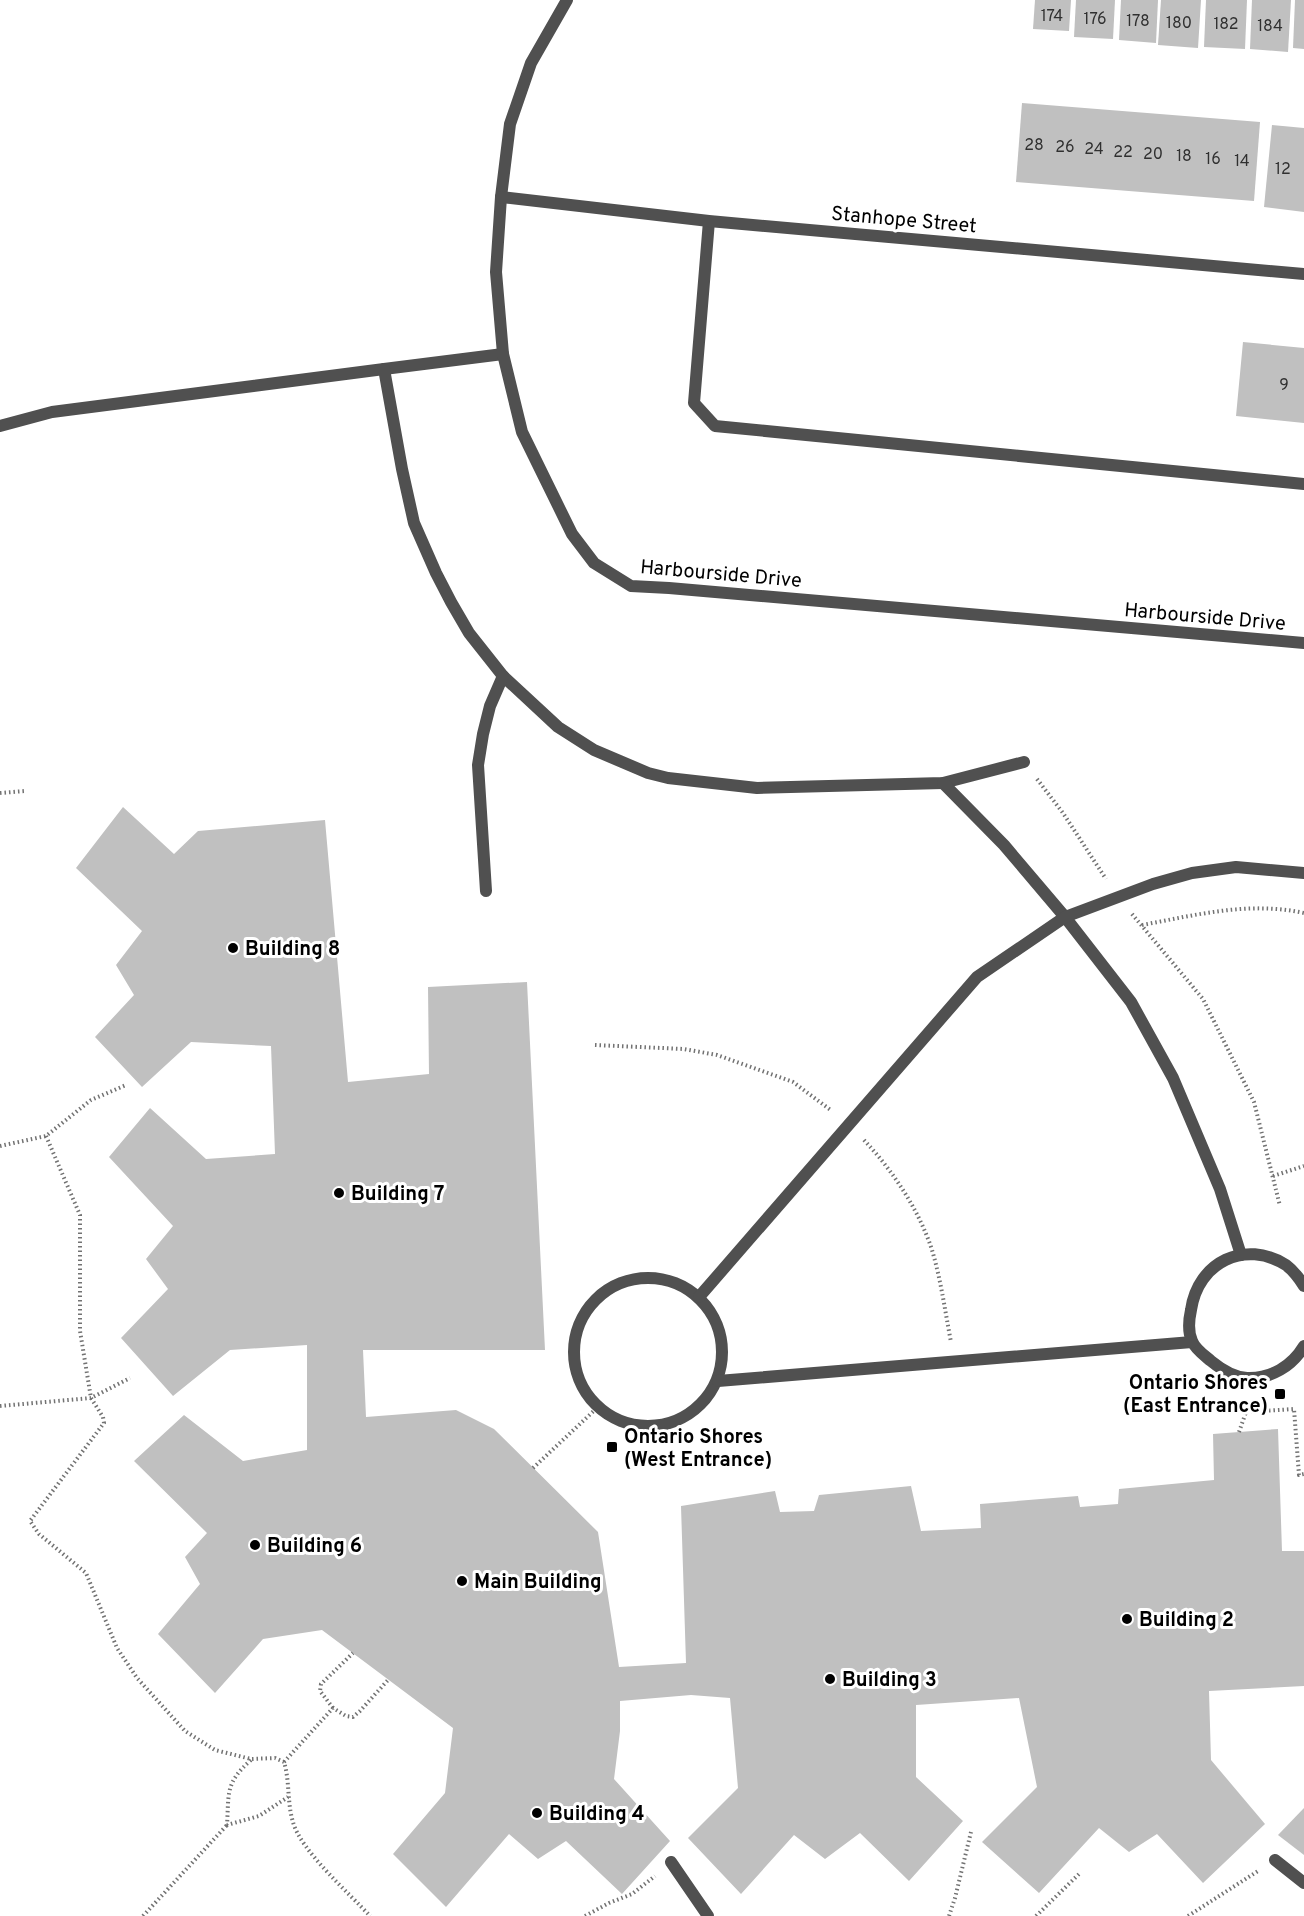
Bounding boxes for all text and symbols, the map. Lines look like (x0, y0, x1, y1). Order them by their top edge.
house number: 174 (1041, 7, 1063, 27)
house number: 176 (1083, 10, 1107, 30)
house number: 178 (1126, 12, 1150, 32)
house number: 180 (1166, 14, 1192, 34)
house number: 182 (1213, 15, 1239, 35)
house number: 184 (1257, 17, 1283, 37)
house number: 28 (1024, 136, 1044, 156)
house number: 26 (1055, 138, 1075, 158)
house number: 24 (1084, 140, 1104, 160)
house number: 22 (1113, 143, 1133, 163)
house number: 20 (1143, 145, 1163, 165)
house number: 18 (1176, 147, 1192, 167)
house number: 16 (1205, 150, 1221, 170)
house number: 14 (1234, 152, 1250, 172)
house number: 12 (1275, 160, 1291, 180)
street label: Stanhope Street (830, 202, 978, 240)
house number: 9 (1279, 376, 1289, 396)
street label: Harbourside Drive (639, 555, 803, 595)
street label: Harbourside Drive (1123, 598, 1287, 638)
place label: Building 8 (245, 937, 340, 963)
marker: Building 8 (226, 941, 240, 955)
place label: Building 7 (351, 1182, 445, 1208)
marker: Building 7 (332, 1186, 346, 1200)
place label: Ontario Shores (East Entrance) (1123, 1371, 1268, 1420)
marker: Ontario Shores (East Entrance) (1273, 1387, 1287, 1401)
place label: Ontario Shores (West Entrance) (624, 1425, 772, 1474)
marker: Ontario Shores (West Entrance) (605, 1440, 619, 1454)
place label: Building 6 (267, 1534, 362, 1560)
marker: Building 6 (248, 1538, 262, 1552)
place label: Main Building (474, 1570, 602, 1596)
marker: Main Building (455, 1574, 469, 1588)
place label: Building 2 (1139, 1608, 1234, 1634)
marker: Building 2 (1120, 1612, 1134, 1626)
place label: Building 3 (842, 1668, 937, 1694)
marker: Building 3 (823, 1672, 837, 1686)
place label: Building 4 (549, 1802, 645, 1828)
marker: Building 4 (530, 1806, 544, 1820)

